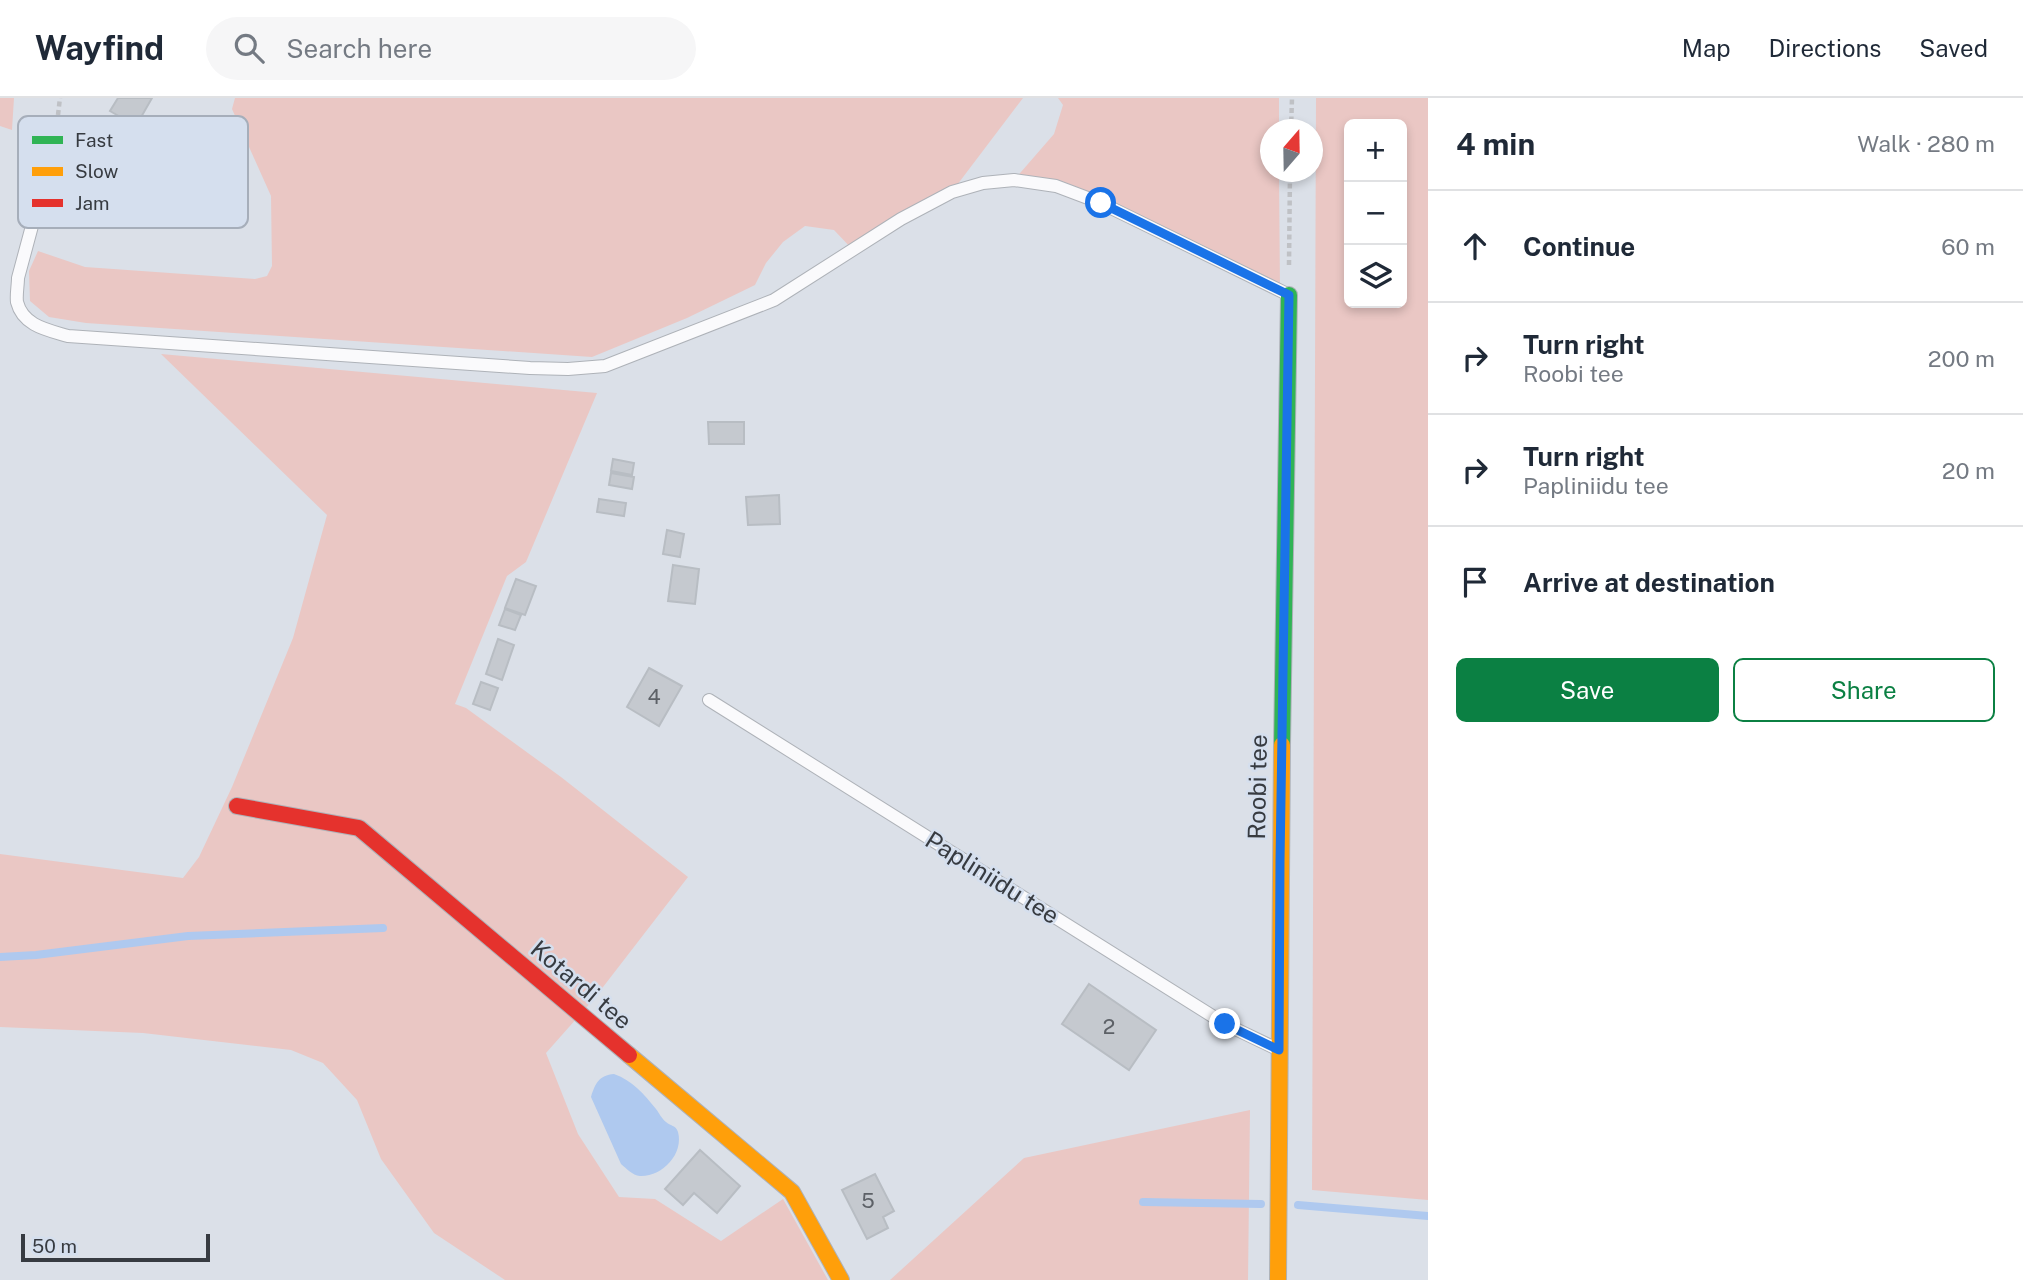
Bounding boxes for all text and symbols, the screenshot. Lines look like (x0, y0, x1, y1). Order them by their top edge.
search box (206, 17, 696, 80)
text: Wayfind (35, 29, 164, 67)
icon: search (230, 29, 268, 67)
text: Search here (286, 33, 432, 64)
text: Map (1682, 34, 1731, 62)
text: Directions (1769, 34, 1881, 62)
text: Saved (1919, 34, 1988, 62)
legend (18, 116, 248, 228)
north arrow (1260, 119, 1323, 182)
map controls (1344, 119, 1407, 308)
button: + (1344, 119, 1407, 182)
text: 4 min (1456, 126, 1535, 162)
text: Fast (75, 129, 113, 151)
text: Walk · 280 m (1857, 130, 1995, 157)
text: Slow (75, 160, 119, 182)
button: − (1344, 182, 1407, 245)
route start (1085, 187, 1116, 218)
text: Jam (75, 192, 109, 214)
icon: ahead (1456, 227, 1494, 265)
text: Continue (1523, 231, 1635, 262)
text: 60 m (1941, 233, 1995, 260)
button: layers (1344, 245, 1407, 308)
text: Turn right (1523, 329, 1645, 360)
icon: right (1456, 339, 1494, 377)
text: 200 m (1928, 345, 1995, 372)
text: Roobi tee (1523, 360, 1624, 387)
text: Turn right (1523, 441, 1645, 472)
icon: right (1456, 451, 1494, 489)
text: 20 m (1942, 457, 1995, 484)
text: Papliniidu tee (1523, 472, 1669, 499)
icon: arrive (1456, 563, 1494, 601)
text: Arrive at destination (1523, 567, 1775, 598)
button: Save (1456, 658, 1719, 722)
button: Share (1733, 658, 1995, 722)
house number: 4 (647, 684, 661, 709)
street label: Roobi tee (1242, 734, 1272, 840)
street label: Papliniidu tee (921, 825, 1064, 929)
street label: Kotardi tee (526, 934, 638, 1034)
route end (1209, 1008, 1240, 1039)
house number: 2 (1103, 1014, 1115, 1039)
house number: 5 (861, 1188, 875, 1213)
scale bar (21, 1231, 210, 1263)
text: 50 m (32, 1235, 77, 1257)

